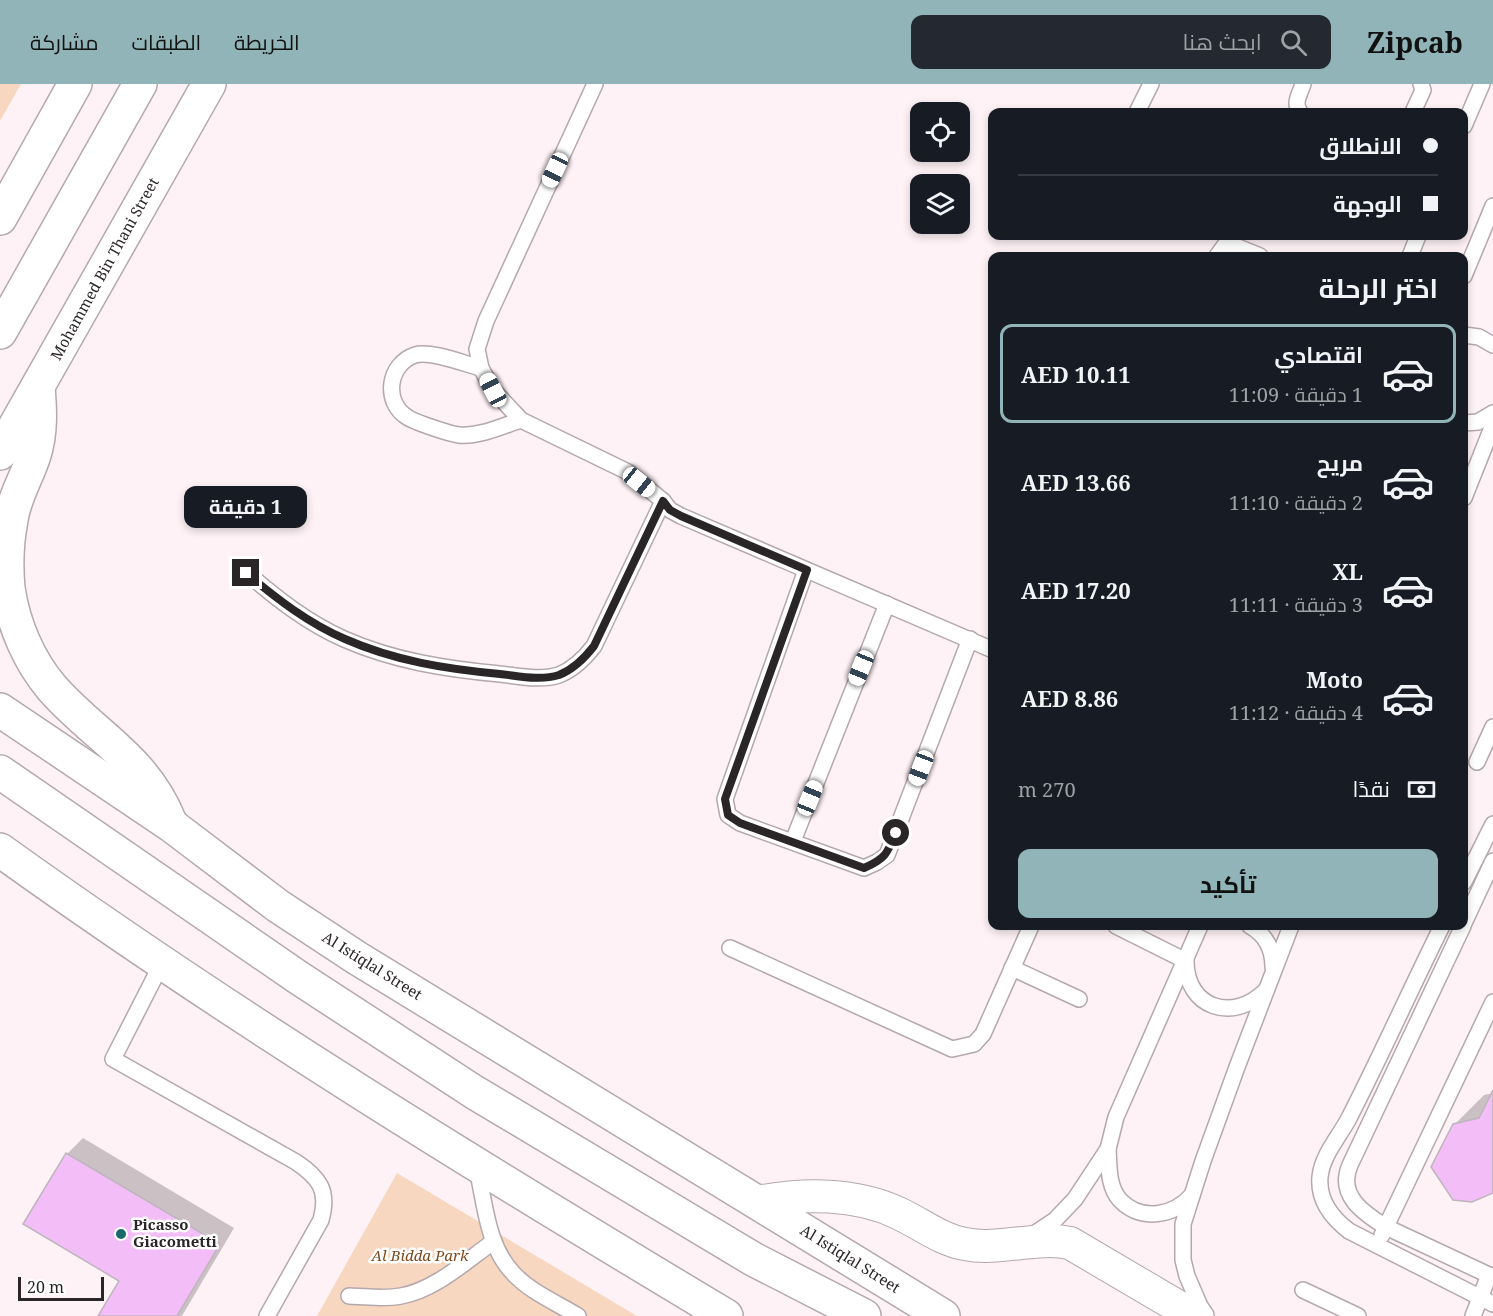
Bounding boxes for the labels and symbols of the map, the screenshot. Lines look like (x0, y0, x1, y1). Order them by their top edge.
car (539, 150, 571, 190)
street label: Mohammed Bin Thani Street (46, 174, 163, 363)
car (477, 370, 509, 410)
car (619, 464, 659, 500)
callout: 1 دقيقة (184, 486, 308, 528)
route end (232, 559, 259, 586)
car (846, 648, 876, 688)
car (906, 748, 936, 788)
car (795, 778, 825, 818)
route start (882, 819, 909, 846)
street label: Al Istiqlal Street (319, 926, 426, 1004)
place label: Picasso Giacometti (133, 1214, 217, 1251)
street label: Al Istiqlal Street (797, 1219, 904, 1297)
marker: Picasso Giacometti (114, 1227, 128, 1241)
park label: Al Bidda Park (371, 1245, 469, 1265)
scale bar (18, 1274, 104, 1302)

